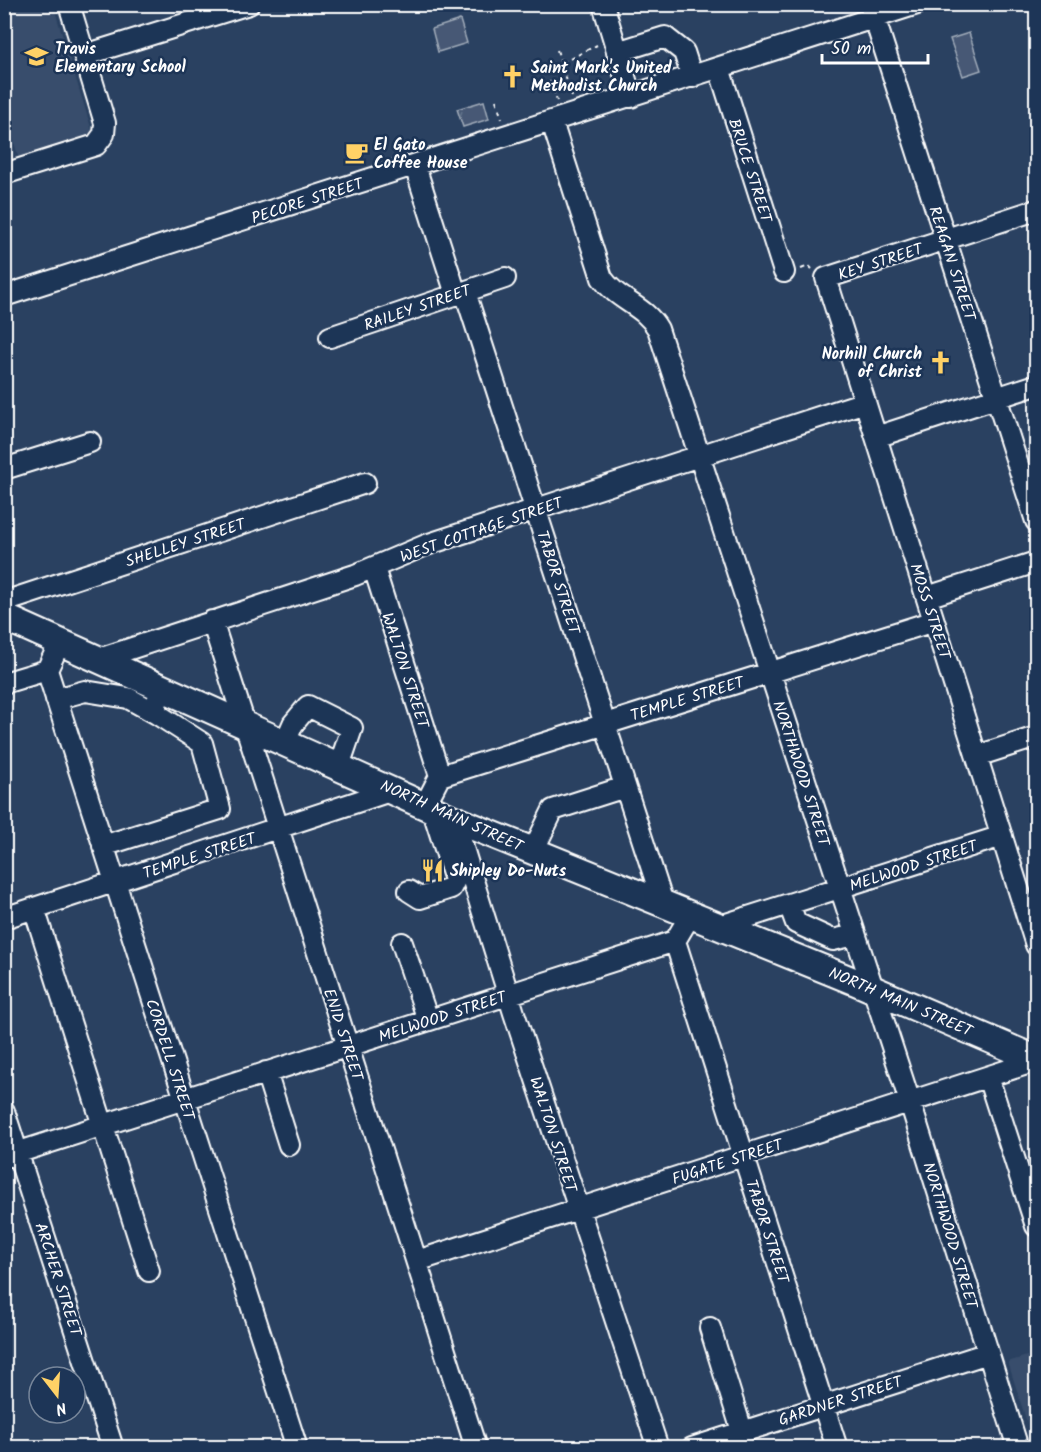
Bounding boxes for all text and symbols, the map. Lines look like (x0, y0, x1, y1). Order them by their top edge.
scale bar (822, 27, 928, 65)
text: 50 m (831, 35, 871, 64)
place label: Travis Elementary School (55, 37, 187, 80)
school or university icon: Travis Elementary School (24, 44, 50, 70)
place label: Saint Mark's United Methodist Church (531, 56, 672, 99)
church icon: Saint Mark's United Methodist Church (500, 63, 526, 89)
street label: BRUCE STREET (721, 115, 779, 227)
place label: El Gato Coffee House (374, 133, 468, 176)
cafe icon: El Gato Coffee House (343, 140, 369, 166)
street label: PECORE STREET (248, 171, 368, 231)
street label: REAGAN STREET (921, 203, 982, 325)
street label: KEY STREET (835, 236, 928, 288)
street label: RAILEY STREET (361, 278, 476, 338)
place label: Norhill Church of Christ (822, 342, 923, 385)
church icon: Norhill Church of Christ (927, 349, 953, 375)
street label: WEST COTTAGE STREET (397, 490, 568, 570)
street label: SHELLEY STREET (122, 512, 250, 575)
street label: TABOR STREET (529, 527, 587, 639)
street label: MOSS STREET (902, 560, 957, 664)
street label: WALTON STREET (374, 609, 435, 733)
street label: TEMPLE STREET (628, 670, 749, 729)
street label: NORTHWOOD STREET (765, 697, 836, 851)
street label: NORTH MAIN STREET (376, 774, 528, 860)
street label: TEMPLE STREET (140, 826, 261, 886)
street label: MELWOOD STREET (846, 834, 982, 899)
restaurant icon: Shipley Do-Nuts (419, 857, 445, 883)
place label: Shipley Do-Nuts (450, 859, 567, 884)
street label: NORTH MAIN STREET (825, 961, 977, 1045)
street label: ENID STREET (316, 985, 370, 1085)
street label: MELWOOD STREET (375, 985, 511, 1050)
street label: CORDELL STREET (138, 996, 201, 1125)
street label: WALTON STREET (522, 1073, 583, 1197)
street label: FUGATE STREET (669, 1132, 788, 1192)
street label: NORTHWOOD STREET (915, 1159, 984, 1313)
street label: TABOR STREET (738, 1176, 796, 1288)
street label: ARCHER STREET (27, 1219, 88, 1341)
north arrow (27, 1365, 87, 1425)
street label: GARDNER STREET (775, 1369, 907, 1433)
text: N (52, 1394, 69, 1421)

